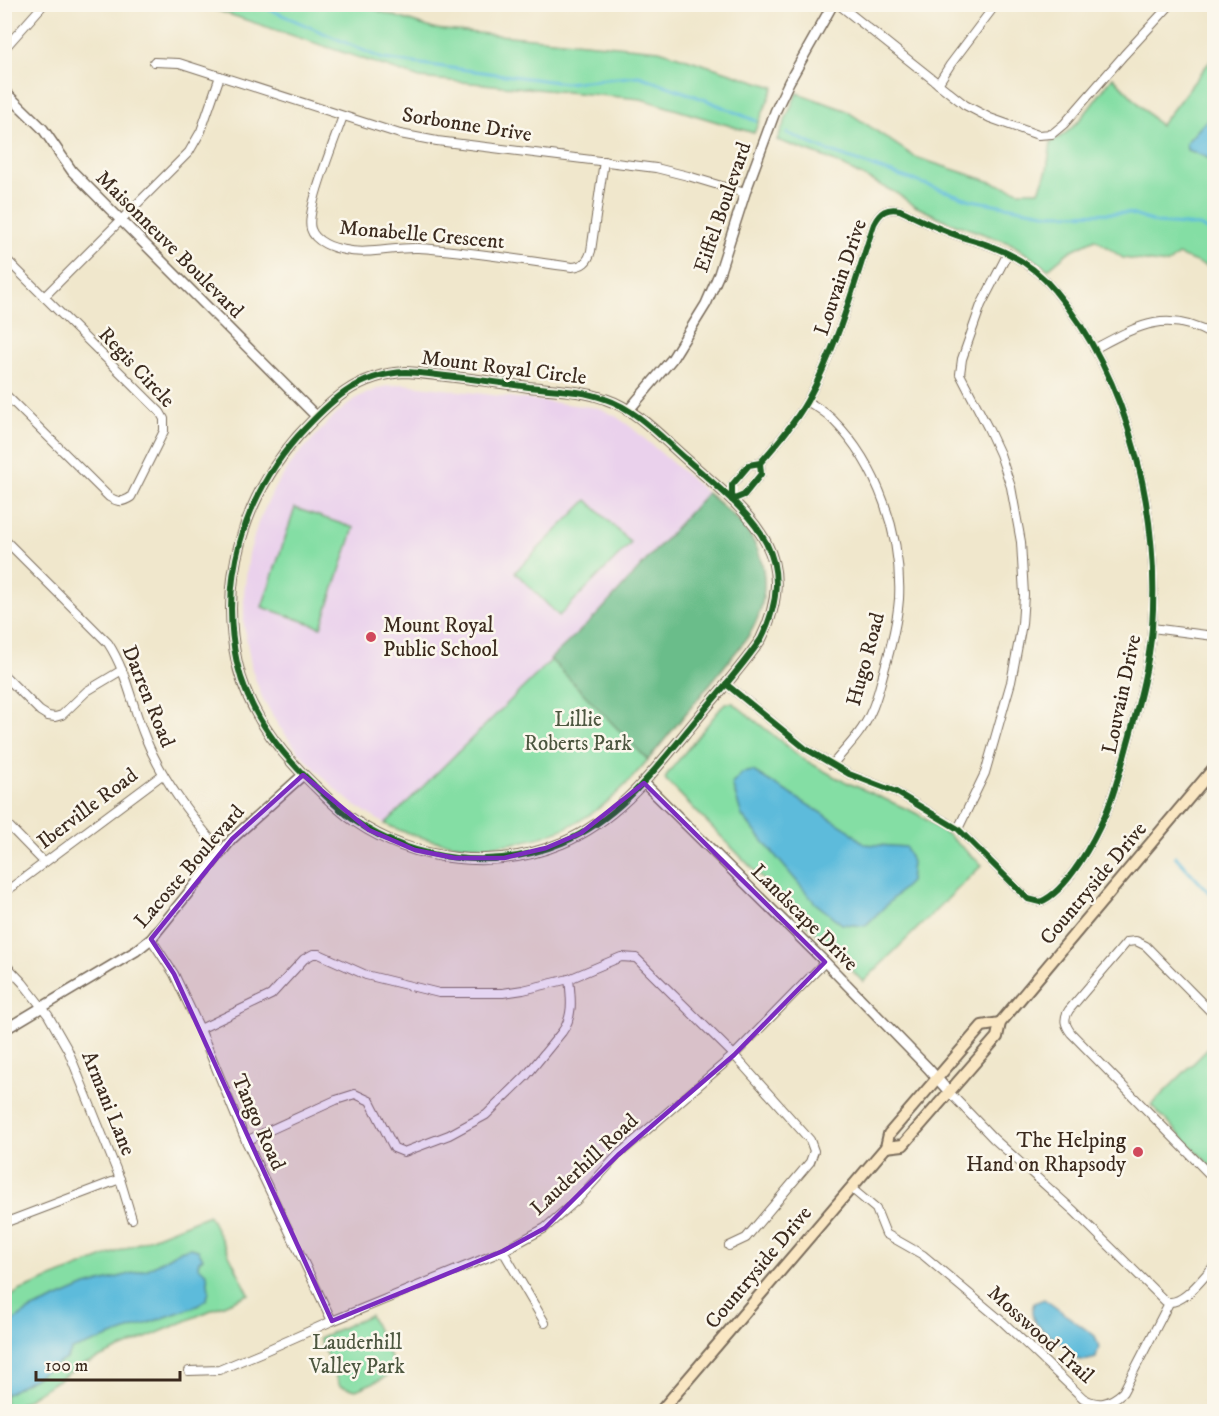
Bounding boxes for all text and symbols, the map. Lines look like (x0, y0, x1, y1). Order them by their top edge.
street label: Sorbonne Drive (400, 102, 534, 148)
street label: Eiffel Boulevard (688, 138, 758, 276)
street label: Maisonneuve Boulevard (90, 165, 249, 325)
street label: Monabelle Crescent (338, 215, 506, 255)
street label: Louvain Drive (809, 215, 873, 339)
street label: Regis Circle (92, 322, 180, 414)
street label: Mount Royal Circle (420, 345, 588, 391)
street label: Hugo Road (841, 609, 891, 709)
place label: Mount Royal Public School (383, 613, 499, 663)
marker: Mount Royal Public School (364, 630, 378, 644)
street label: Louvain Drive (1097, 632, 1147, 756)
street label: Darren Road (116, 642, 181, 752)
park label: Lillie Roberts Park (524, 707, 633, 757)
street label: Iberville Road (32, 762, 143, 855)
street label: Lacoste Boulevard (129, 799, 251, 934)
street label: Countryside Drive (1035, 817, 1153, 950)
street label: Landscape Drive (745, 859, 864, 977)
street label: Armani Lane (75, 1047, 141, 1160)
street label: Tango Road (225, 1070, 291, 1175)
street label: Lauderhill Road (525, 1108, 644, 1221)
place label: The Helping Hand on Rhapsody (966, 1128, 1127, 1178)
marker: The Helping Hand on Rhapsody (1131, 1145, 1145, 1159)
street label: Countryside Drive (700, 1201, 818, 1334)
street label: Mosswood Trail (982, 1280, 1099, 1390)
park label: Lauderhill Valley Park (308, 1330, 406, 1380)
scale bar (36, 1344, 180, 1382)
text: 100 m (45, 1355, 88, 1377)

